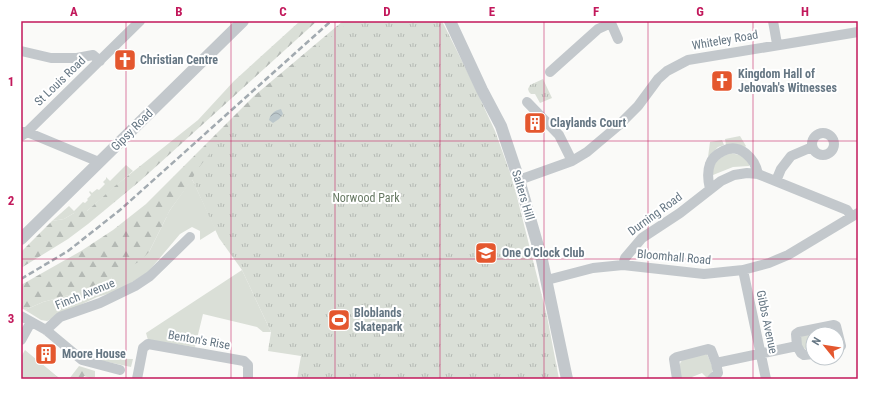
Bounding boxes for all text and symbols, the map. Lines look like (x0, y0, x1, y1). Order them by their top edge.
text: A (70, 4, 78, 19)
text: B (175, 4, 183, 19)
text: C (279, 4, 287, 19)
text: D (383, 4, 391, 19)
text: E (489, 4, 496, 19)
text: F (593, 4, 599, 19)
text: G (696, 4, 704, 19)
text: H (801, 4, 809, 19)
street label: Whiteley Road (691, 27, 759, 53)
church icon: Christian Centre (112, 47, 138, 73)
street label: St Louis Road (32, 53, 88, 109)
place label: Christian Centre (140, 53, 218, 67)
place label: Kingdom Hall of Jehovah's Witnesses (738, 67, 837, 95)
church icon: Kingdom Hall of Jehovah's Witnesses (709, 68, 735, 94)
text: 1 (8, 74, 14, 89)
street label: Gipsy Road (108, 106, 156, 154)
building icon: Claylands Court (522, 110, 548, 136)
place label: Claylands Court (550, 116, 626, 130)
street label: Salters Hill (509, 168, 537, 222)
street label: Durning Road (625, 190, 685, 238)
park label: Norwood Park (332, 191, 400, 205)
text: 2 (8, 193, 15, 208)
school or university icon: One O'Clock Club (473, 240, 499, 266)
place label: One O'Clock Club (502, 246, 584, 260)
street label: Bloomhall Road (636, 247, 712, 267)
street label: Finch Avenue (53, 276, 117, 312)
street label: Gibbs Avenue (753, 289, 781, 355)
place label: Bloblands Skatepark (354, 306, 403, 334)
sports icon: Bloblands Skatepark (326, 307, 352, 333)
text: 3 (8, 311, 14, 326)
north arrow (805, 326, 845, 366)
street label: Benton's Rise (167, 328, 231, 352)
text: N (809, 335, 824, 347)
building icon: Moore House (33, 341, 59, 367)
place label: Moore House (62, 347, 126, 361)

